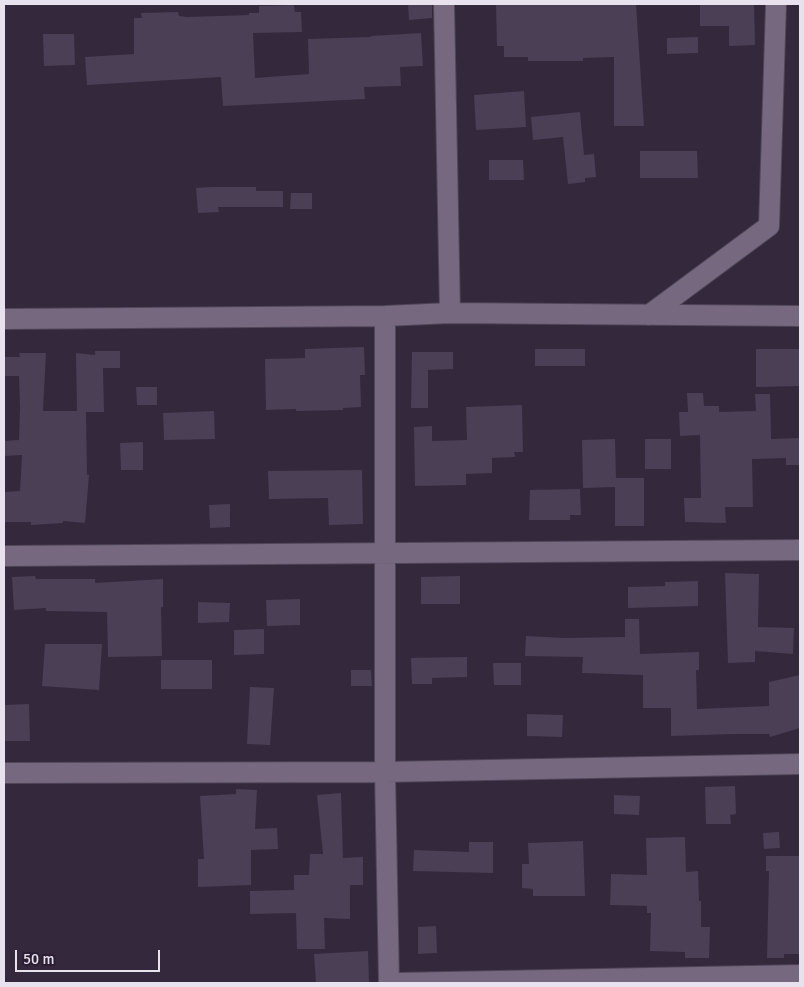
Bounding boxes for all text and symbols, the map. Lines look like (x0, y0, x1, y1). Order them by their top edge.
scale bar (18, 940, 162, 972)
text: 50 m (23, 950, 54, 968)

